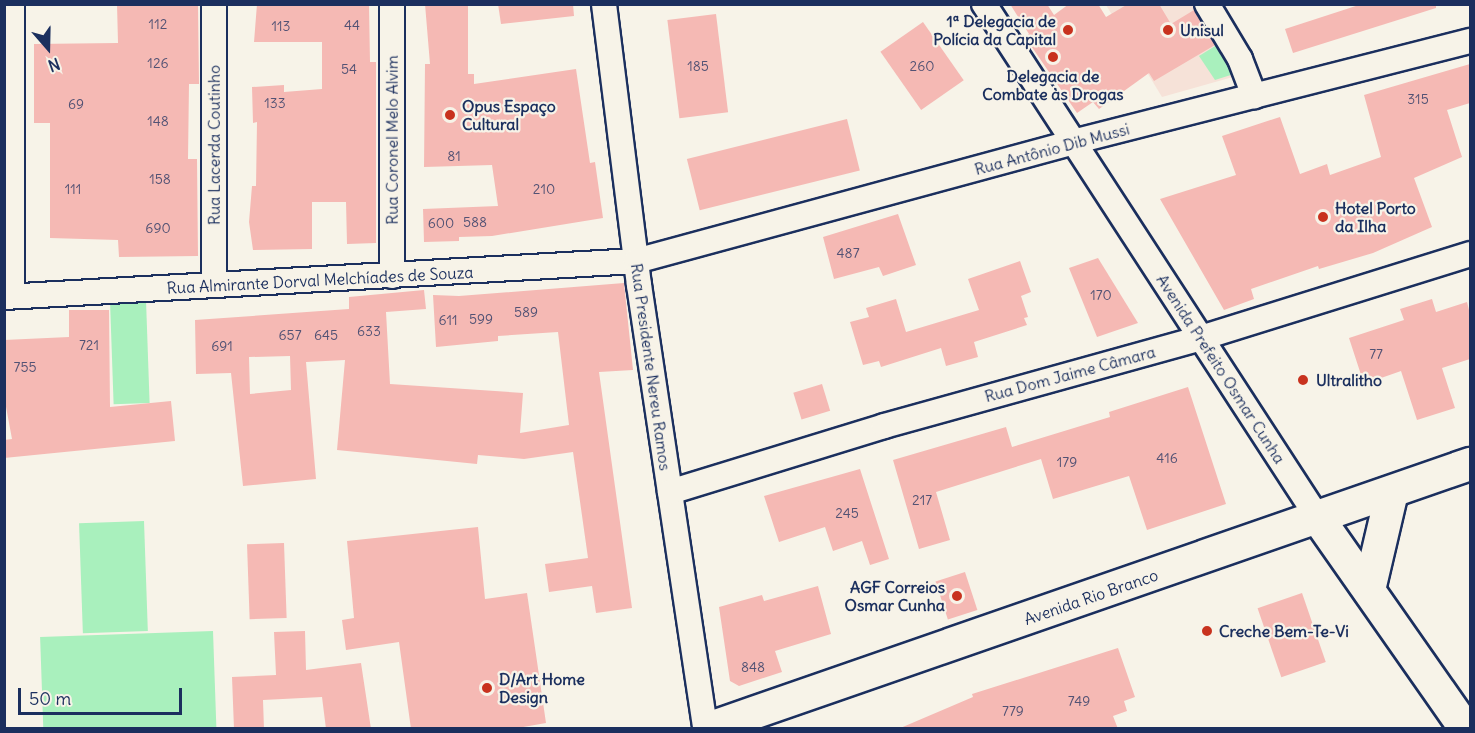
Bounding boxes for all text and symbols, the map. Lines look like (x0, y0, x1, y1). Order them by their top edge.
place label: 1ª Delegacia de Polícia da Capital (933, 11, 1056, 49)
house number: 112 (149, 16, 167, 32)
house number: 44 (344, 17, 360, 33)
north arrow (18, 18, 78, 78)
house number: 113 (271, 18, 291, 34)
place label: Unisul (1180, 20, 1224, 40)
marker: 1ª Delegacia de Polícia da Capital (1061, 23, 1075, 37)
marker: Unisul (1161, 23, 1175, 37)
marker: Delegacia de Combate às Drogas (1046, 50, 1060, 64)
text: N (46, 54, 63, 76)
house number: 126 (147, 55, 169, 71)
street label: Rua Coronel Melo Alvim (382, 55, 402, 225)
house number: 185 (687, 58, 709, 74)
house number: 260 (910, 58, 934, 74)
house number: 54 (341, 61, 357, 77)
street label: Rua Lacerda Coutinho (204, 65, 224, 225)
place label: Delegacia de Combate às Drogas (982, 66, 1124, 104)
house number: 315 (1407, 91, 1429, 107)
house number: 133 (264, 95, 286, 111)
house number: 69 (68, 96, 84, 112)
place label: Opus Espaço Cultural (462, 96, 556, 134)
marker: Opus Espaço Cultural (443, 108, 457, 122)
house number: 148 (147, 113, 169, 129)
street label: Rua Antônio Dib Mussi (972, 119, 1132, 179)
house number: 81 (447, 148, 461, 164)
house number: 158 (149, 171, 171, 187)
house number: 111 (65, 181, 81, 197)
house number: 210 (533, 181, 555, 197)
place label: Hotel Porto da Ilha (1335, 198, 1416, 236)
marker: Hotel Porto da Ilha (1316, 210, 1330, 224)
house number: 588 (463, 214, 487, 230)
house number: 600 (428, 215, 454, 231)
house number: 690 (145, 220, 171, 236)
house number: 487 (836, 245, 860, 261)
street label: Rua Almirante Dorval Melchíades de Souza (166, 262, 474, 298)
street label: Rua Presidente Nereu Ramos (627, 262, 675, 472)
street label: Avenida Prefeito Osmar Cunha (1153, 271, 1289, 467)
house number: 170 (1090, 287, 1112, 303)
house number: 589 (514, 304, 538, 320)
house number: 599 (469, 311, 493, 327)
house number: 611 (438, 312, 458, 328)
house number: 633 (357, 323, 381, 339)
house number: 657 (279, 327, 301, 343)
house number: 645 (314, 327, 338, 343)
house number: 721 (79, 337, 99, 353)
house number: 691 (211, 338, 233, 354)
street label: Rua Dom Jaime Câmara (983, 342, 1157, 406)
house number: 77 (1369, 346, 1383, 362)
house number: 755 (14, 359, 36, 375)
place label: Ultralitho (1316, 370, 1382, 390)
marker: Ultralitho (1294, 371, 1312, 389)
house number: 416 (1156, 450, 1178, 466)
house number: 179 (1057, 454, 1077, 470)
house number: 217 (912, 492, 932, 508)
house number: 245 (835, 505, 859, 521)
street label: Avenida Rio Branco (1021, 565, 1161, 629)
place label: AGF Correios Osmar Cunha (845, 577, 945, 615)
marker: AGF Correios Osmar Cunha (950, 589, 964, 603)
place label: Creche Bem-Te-Vi (1219, 621, 1349, 641)
marker: Creche Bem-Te-Vi (1200, 624, 1214, 638)
house number: 848 (741, 659, 765, 675)
place label: D/Art Home Design (499, 669, 585, 707)
scale bar (21, 676, 184, 714)
marker: D/Art Home Design (480, 681, 494, 695)
text: 50 m (29, 687, 71, 710)
house number: 749 (1068, 693, 1090, 709)
house number: 779 (1002, 703, 1024, 719)

